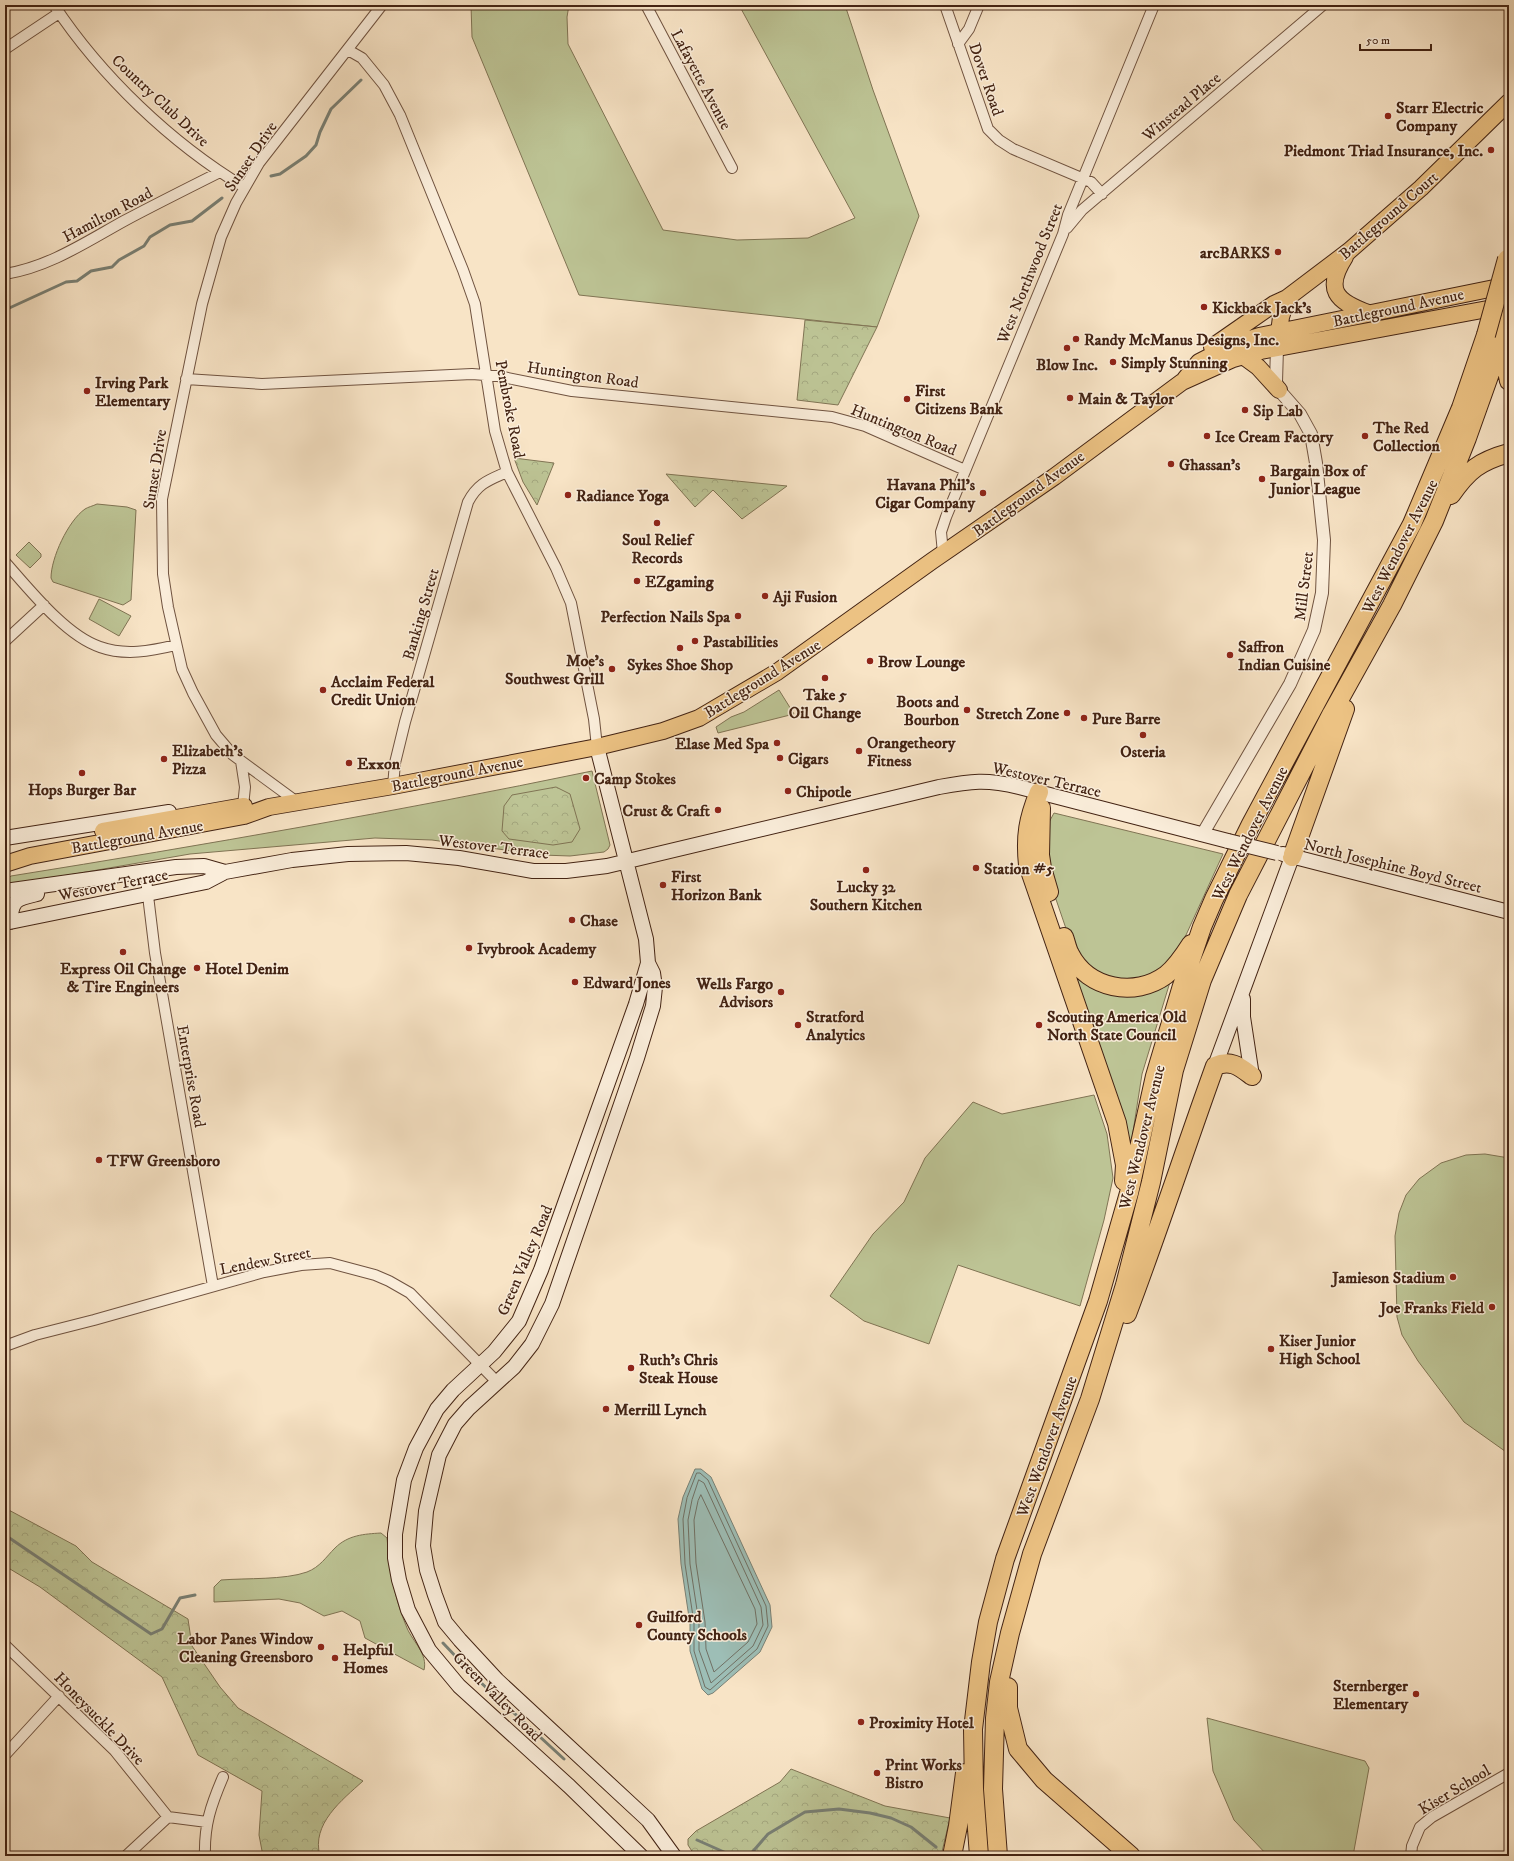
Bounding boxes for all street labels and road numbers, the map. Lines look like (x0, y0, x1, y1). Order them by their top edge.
street label: Lafayette Avenue (666, 26, 736, 133)
street label: Dover Road (964, 40, 1008, 118)
street label: Country Club Drive (107, 50, 214, 151)
street label: Winstead Place (1137, 68, 1225, 146)
street label: Sunset Drive (220, 117, 282, 196)
street label: Battleground Court (1335, 167, 1442, 264)
street label: Hamilton Road (59, 183, 156, 247)
street label: West Northwood Street (992, 200, 1067, 347)
street label: Battleground Avenue (1331, 284, 1466, 332)
street label: Huntington Road (526, 357, 640, 393)
street label: Pembroke Road (491, 358, 529, 460)
street label: Huntington Road (848, 400, 959, 460)
street label: Sunset Drive (139, 427, 171, 511)
street label: Battleground Avenue (969, 446, 1089, 541)
street label: West Wendover Avenue (1357, 476, 1443, 618)
street label: Mill Street (1290, 550, 1318, 622)
street label: Banking Street (398, 566, 444, 663)
street label: Battleground Avenue (701, 635, 825, 723)
street label: Battleground Avenue (390, 751, 525, 797)
street label: Westover Terrace (989, 758, 1104, 802)
street label: West Wendover Avenue (1207, 763, 1293, 905)
street label: Battleground Avenue (70, 815, 205, 858)
street label: Westover Terrace (437, 830, 551, 864)
street label: North Josephine Boyd Street (1302, 834, 1484, 898)
street label: Westover Terrace (56, 864, 170, 906)
street label: Enterprise Road (172, 1023, 210, 1129)
street label: West Wendover Avenue (1114, 1063, 1170, 1213)
street label: Green Valley Road (493, 1202, 557, 1319)
street label: Lendew Street (218, 1242, 313, 1280)
street label: West Wendover Avenue (1012, 1373, 1082, 1520)
street label: Green Valley Road (448, 1648, 546, 1746)
street label: Honeysuckle Drive (50, 1668, 149, 1770)
street label: Kiser School (1415, 1760, 1494, 1819)

